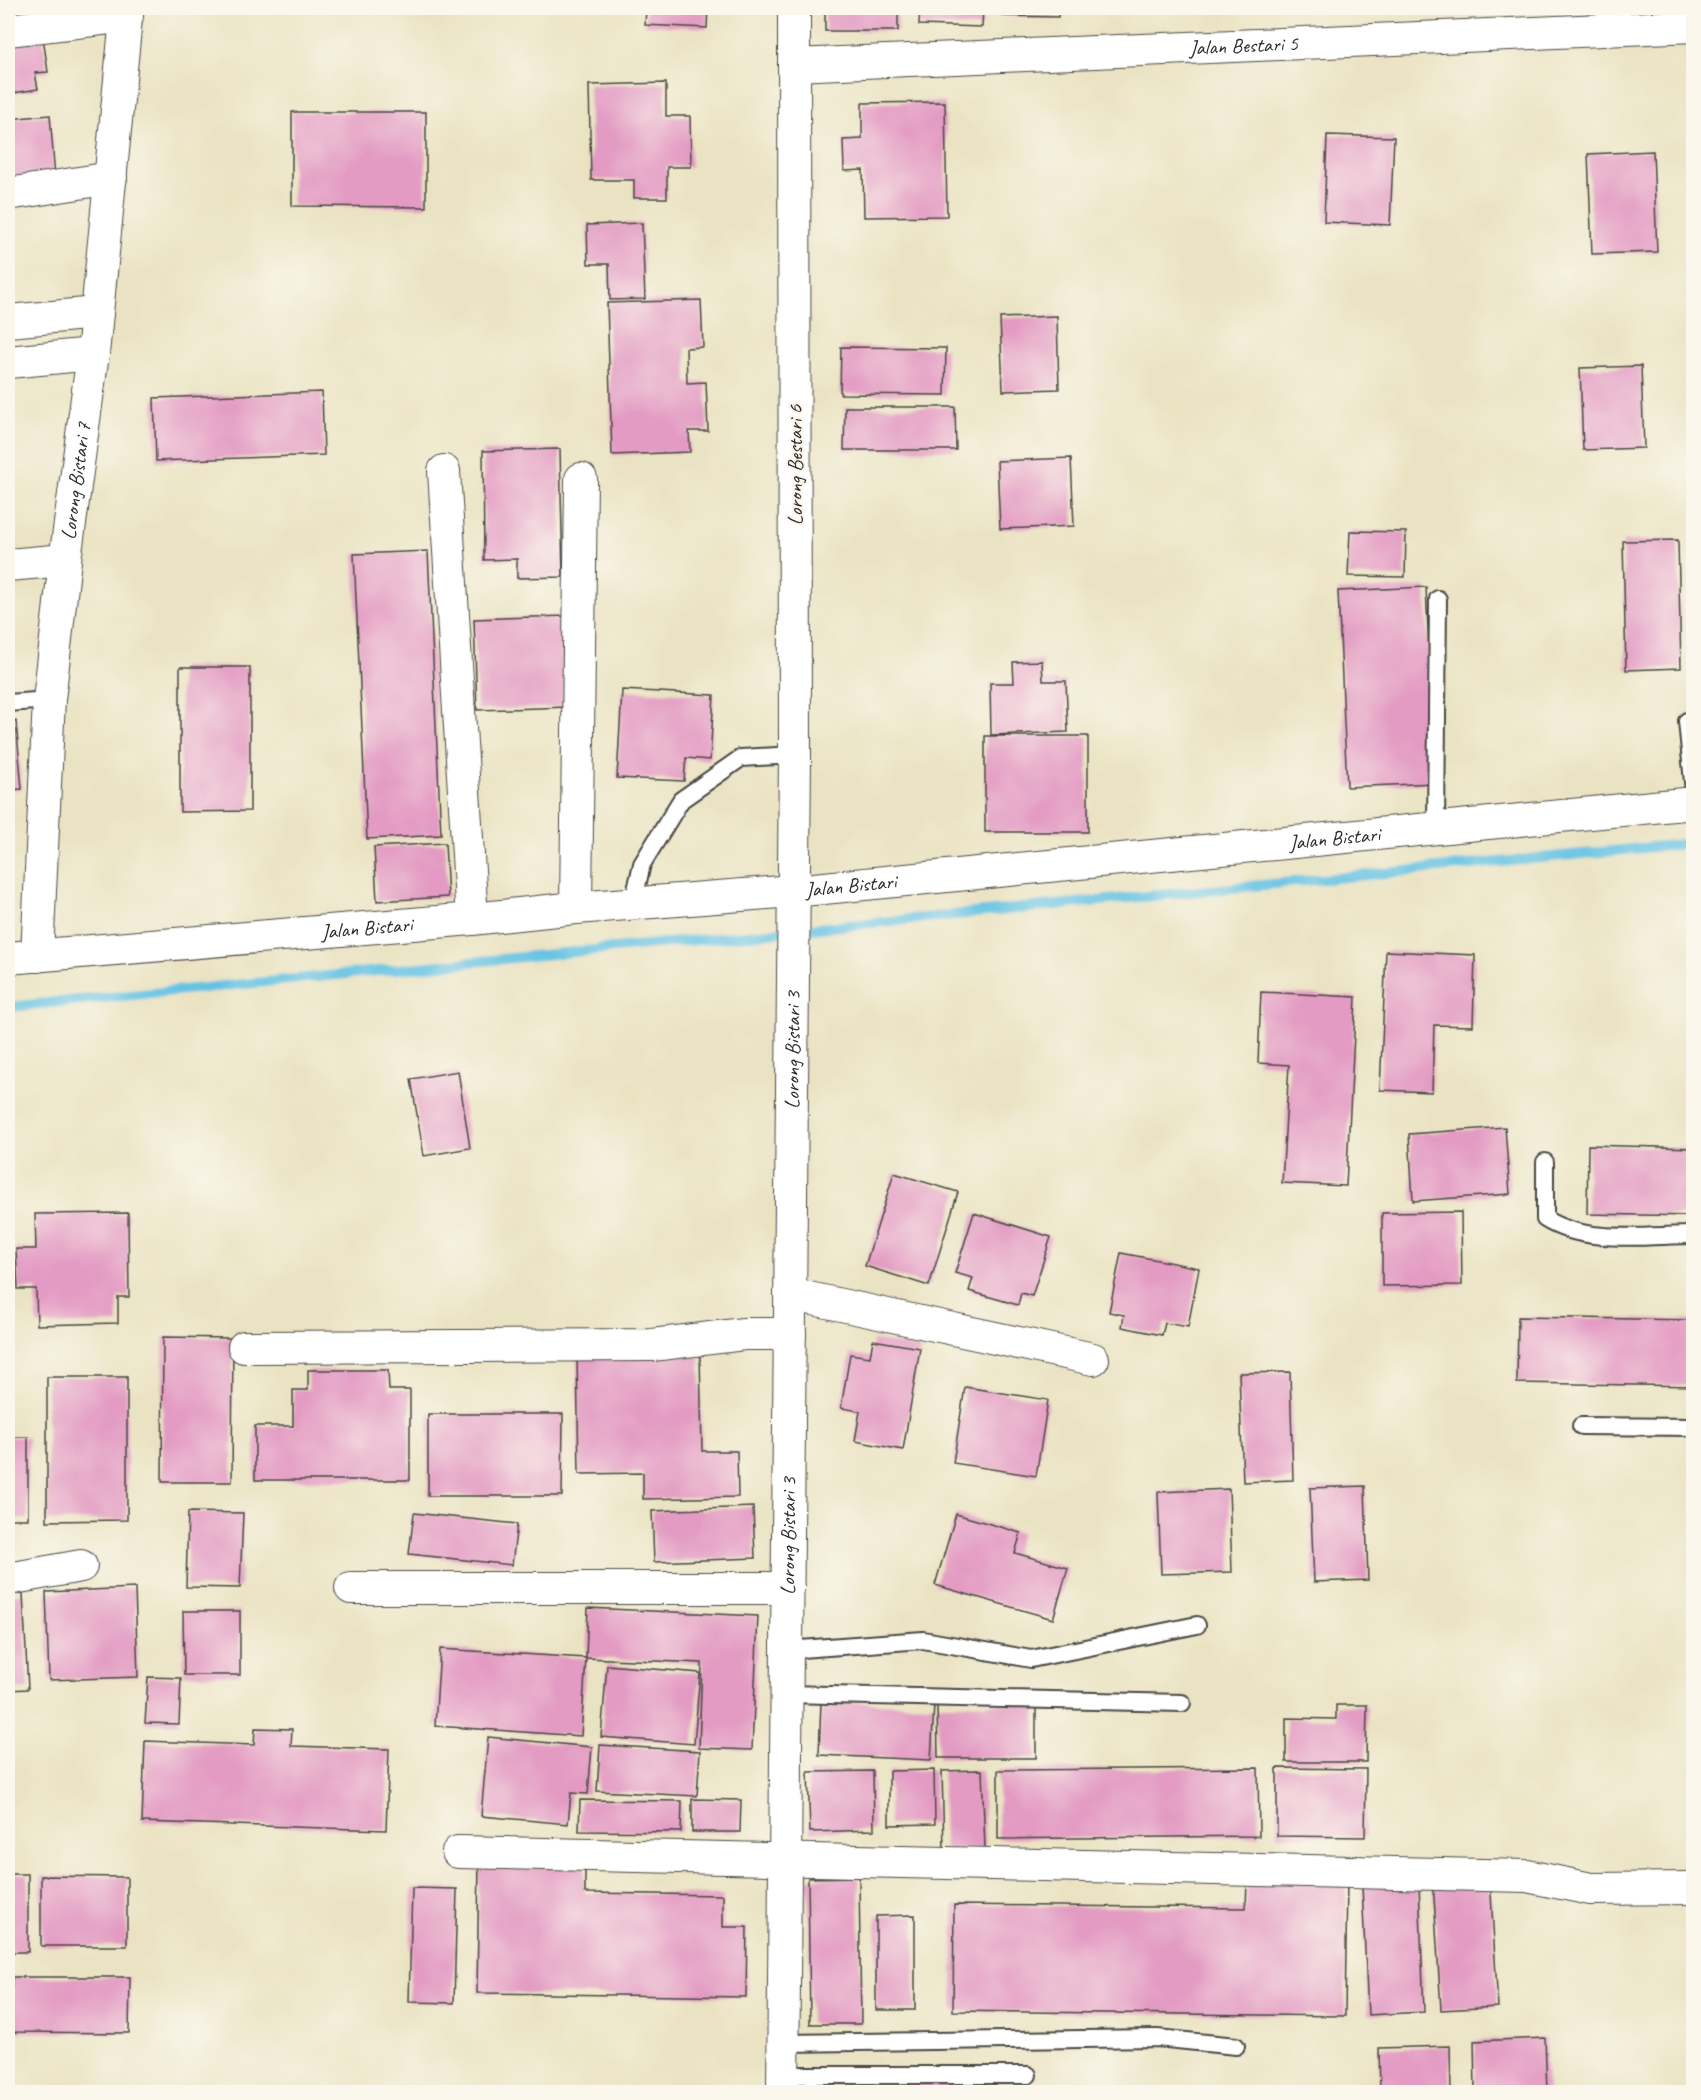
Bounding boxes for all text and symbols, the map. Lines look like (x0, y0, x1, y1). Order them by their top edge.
street label: Jalan Bestari 5 (1188, 30, 1300, 61)
street label: Lorong Bestari 6 (782, 404, 808, 525)
street label: Lorong Bistari 7 (55, 419, 97, 541)
street label: Jalan Bistari (1287, 820, 1384, 856)
street label: Jalan Bistari (803, 868, 901, 903)
street label: Jalan Bistari (319, 911, 416, 945)
street label: Lorong Bistari 3 (779, 990, 806, 1109)
street label: Lorong Bistari 3 (774, 1476, 802, 1595)

